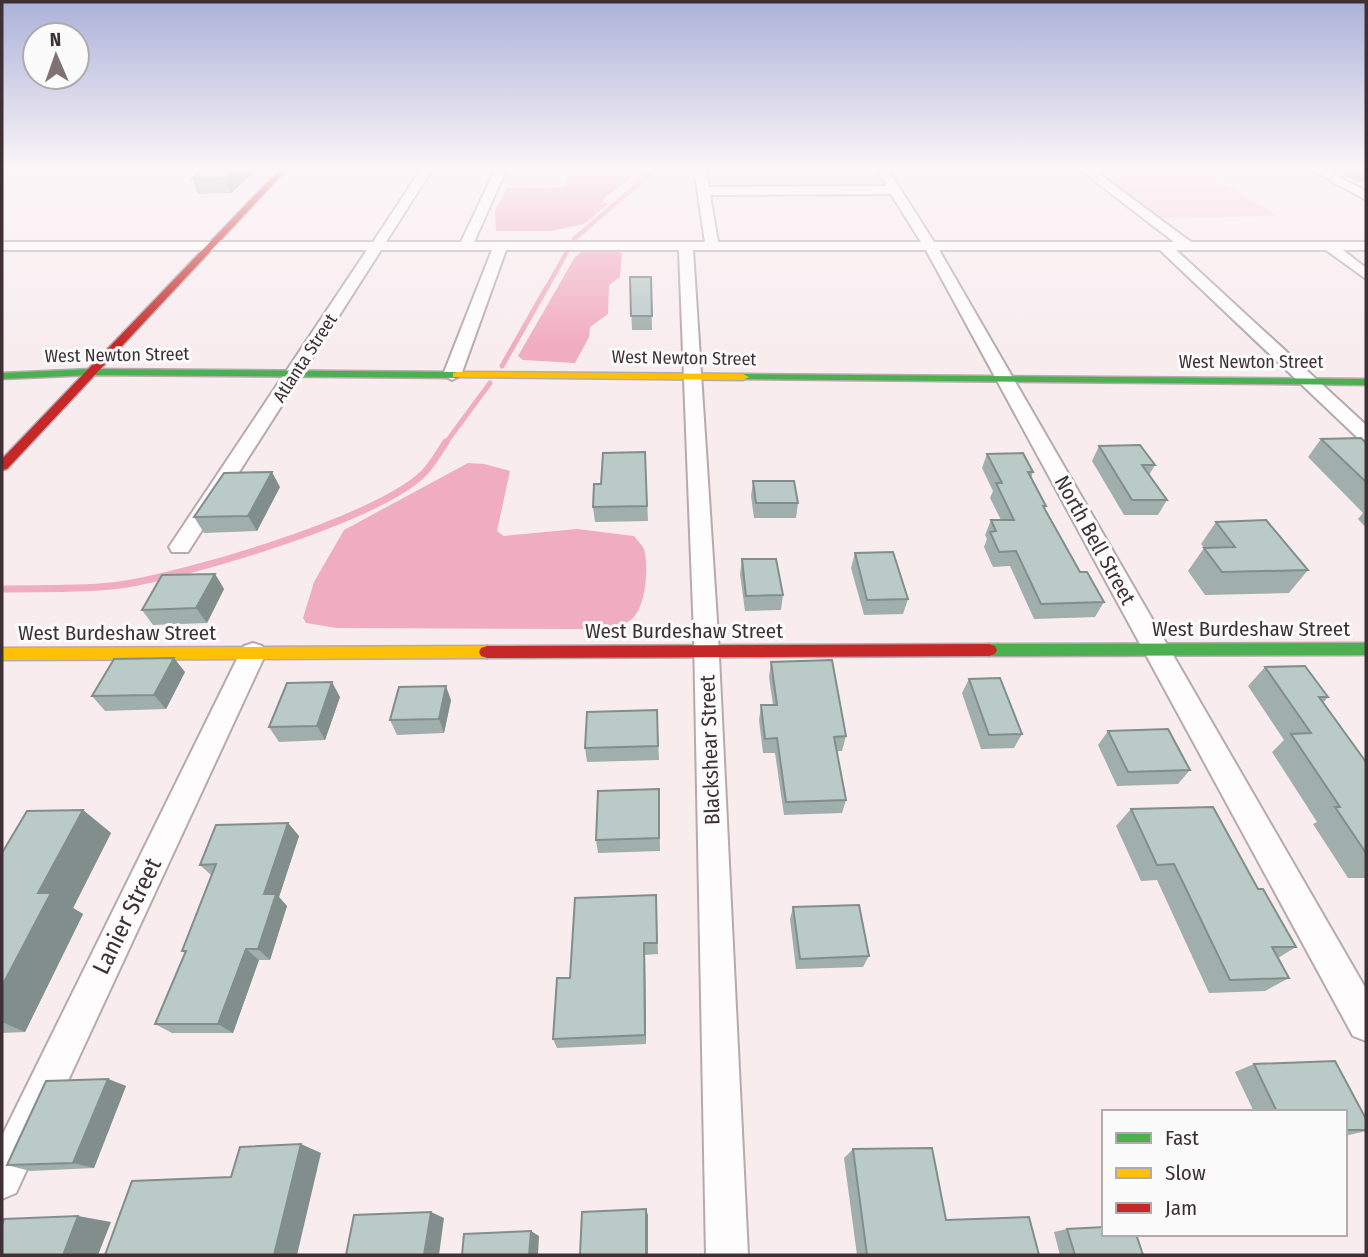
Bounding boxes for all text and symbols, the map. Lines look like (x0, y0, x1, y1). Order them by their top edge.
north arrow (21, 21, 91, 91)
text: N (49, 28, 62, 51)
street label: Atlanta Street (268, 309, 342, 406)
street label: West Newton Street (44, 343, 190, 367)
street label: West Newton Street (611, 346, 757, 370)
street label: West Newton Street (1179, 351, 1323, 373)
street label: North Bell Street (1049, 471, 1141, 609)
street label: West Burdeshaw Street (1152, 616, 1350, 642)
street label: West Burdeshaw Street (585, 618, 783, 644)
street label: West Burdeshaw Street (18, 620, 216, 646)
street label: Blackshear Street (694, 674, 726, 826)
street label: Lanier Street (87, 853, 167, 979)
legend (1102, 1110, 1347, 1236)
text: Fast (1165, 1125, 1199, 1151)
text: Slow (1165, 1160, 1206, 1186)
text: Jam (1165, 1195, 1197, 1221)

